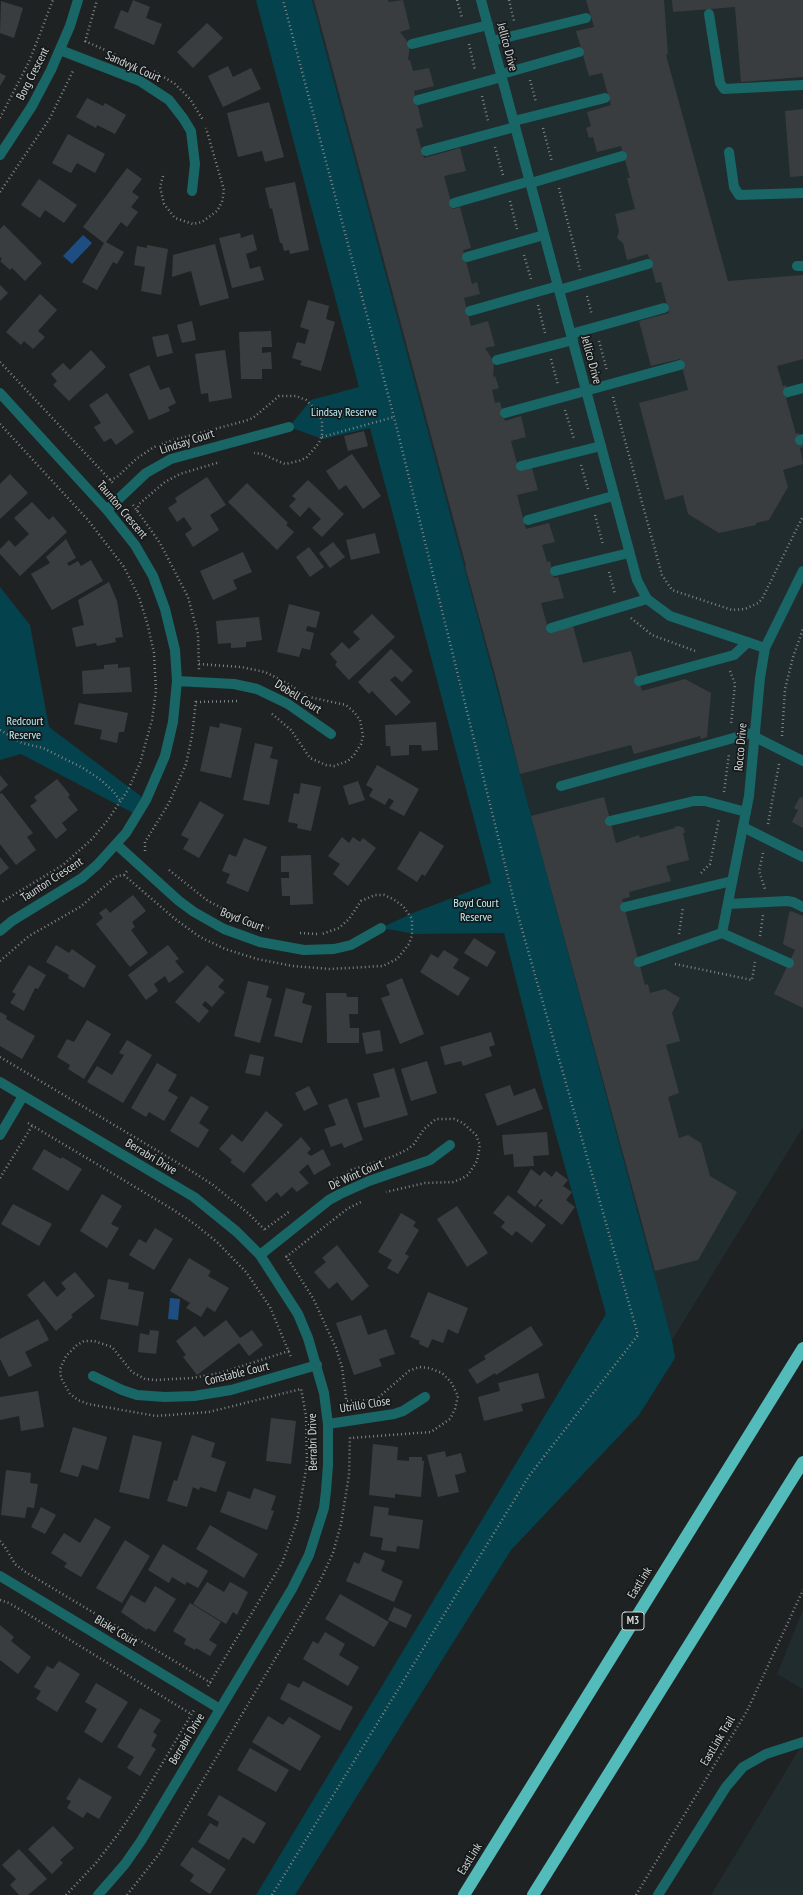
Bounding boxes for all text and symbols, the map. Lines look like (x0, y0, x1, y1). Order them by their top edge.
street label: Jellico Drive (494, 21, 520, 73)
street label: Borg Crescent (14, 45, 52, 103)
street label: Sandvyk Court (103, 48, 163, 86)
street label: Jellico Drive (578, 334, 604, 386)
park label: Lindsay Reserve (311, 406, 377, 420)
street label: Lindsay Court (158, 426, 216, 458)
street label: Taunton Crescent (94, 478, 150, 542)
street label: Dobell Court (272, 677, 324, 717)
park label: Redcourt Reserve (7, 715, 43, 743)
street label: Rocco Drive (732, 722, 750, 772)
street label: Taunton Crescent (18, 855, 86, 905)
park label: Boyd Court Reserve (453, 897, 499, 925)
street label: Boyd Court (218, 905, 266, 935)
street label: Berrabri Drive (123, 1136, 179, 1178)
street label: De Wint Court (327, 1157, 385, 1193)
street label: Constable Court (203, 1359, 271, 1389)
street label: Utrillo Close (339, 1394, 391, 1416)
street label: Berrabri Drive (305, 1413, 321, 1471)
street label: EastLink (625, 1564, 655, 1602)
road number: M3 (622, 1612, 644, 1630)
street label: Blake Court (92, 1613, 140, 1649)
street label: Berrabri Drive (166, 1711, 208, 1767)
street label: EastLink Trail (698, 1714, 738, 1768)
street label: EastLink (455, 1840, 485, 1878)

